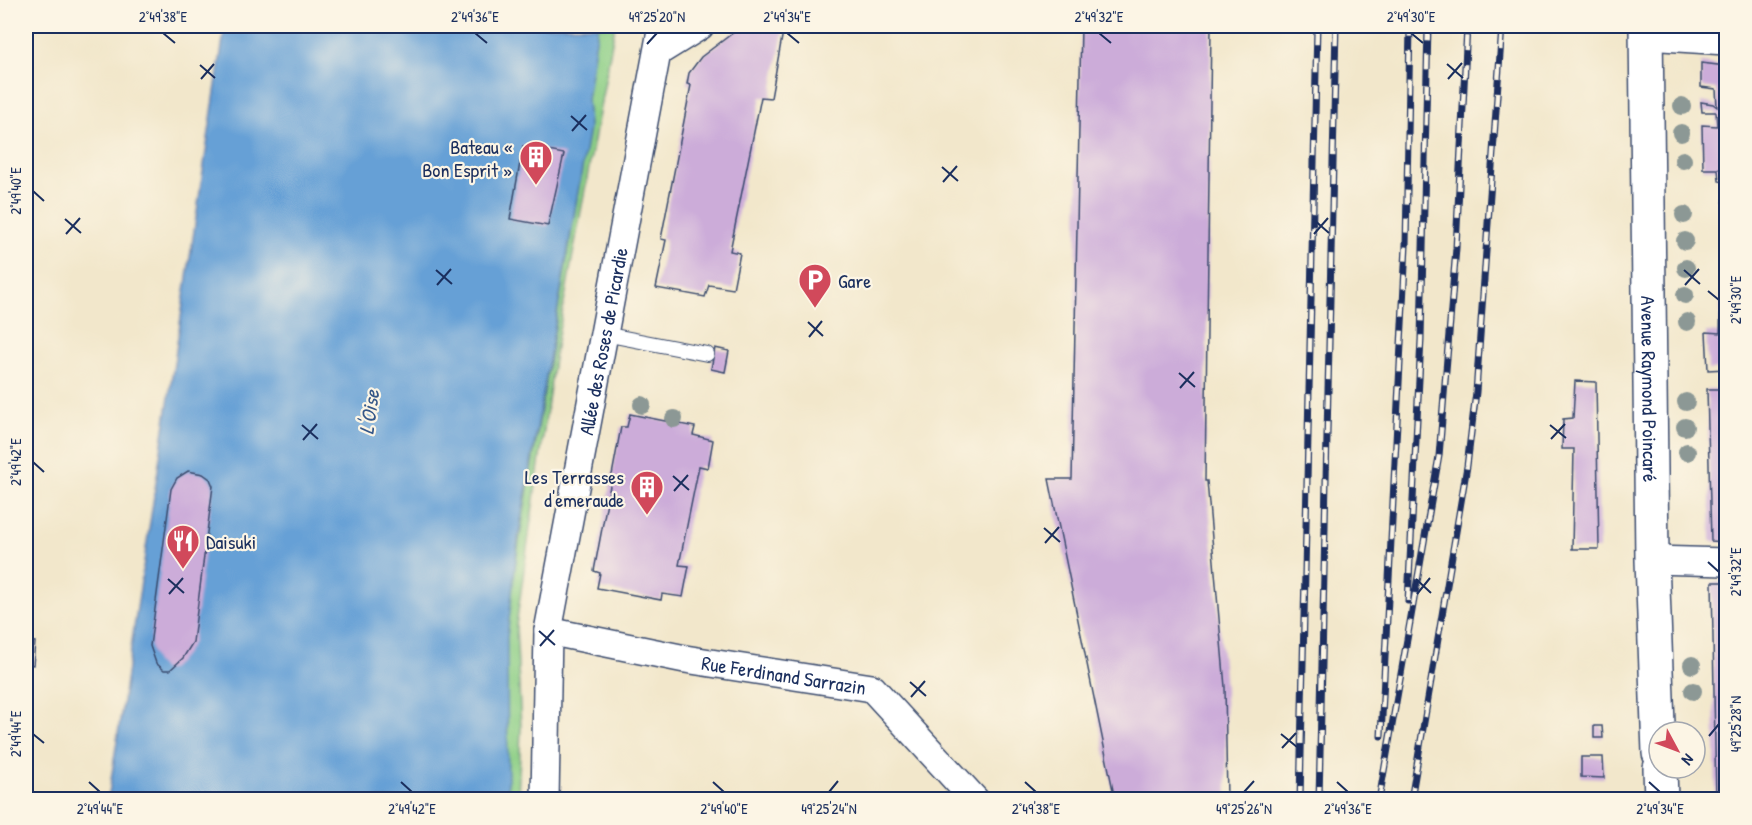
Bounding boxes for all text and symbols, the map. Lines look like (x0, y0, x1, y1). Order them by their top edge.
text: 2°49'38"E (139, 6, 188, 27)
text: 2°49'36"E (451, 6, 499, 27)
text: 49°25'20"N (629, 6, 685, 27)
text: 2°49'34"E (763, 6, 811, 27)
text: 2°49'32"E (1074, 6, 1124, 27)
text: 2°49'30"E (1387, 6, 1436, 27)
place label: Bateau « Bon Esprit » (422, 133, 513, 183)
building icon: Bateau « Bon Esprit » (518, 139, 554, 186)
text: 2°49'40"E (5, 167, 26, 215)
street label: Allée des Roses de Picardie (572, 245, 634, 437)
parking icon: Gare (797, 262, 833, 309)
place label: Gare (838, 267, 871, 294)
text: 2°49'30"E (1725, 275, 1746, 324)
street label: Avenue Raymond Poincaré (1636, 296, 1665, 482)
water label: L'Oise (352, 387, 387, 436)
text: 2°49'42"E (5, 438, 26, 486)
place label: Les Terrasses d'emeraude (525, 463, 624, 513)
building icon: Les Terrasses d'emeraude (629, 469, 665, 516)
restaurant icon: Daisuki (165, 523, 201, 570)
place label: Daisuki (206, 528, 256, 555)
text: 2°49'32"E (1725, 547, 1746, 597)
street label: Rue Ferdinand Sarrazin (700, 648, 868, 700)
text: 49°25'28"N (1725, 696, 1746, 752)
text: 2°49'44"E (5, 710, 26, 757)
north arrow (1647, 720, 1707, 780)
text: N (1677, 749, 1699, 771)
text: 2°49'44"E (77, 798, 124, 819)
text: 2°49'42"E (388, 798, 436, 819)
text: 2°49'40"E (700, 798, 748, 819)
text: 49°25'24"N (801, 798, 857, 819)
text: 2°49'38"E (1012, 798, 1061, 819)
text: 49°25'26"N (1216, 798, 1272, 819)
text: 2°49'36"E (1324, 798, 1372, 819)
text: 2°49'34"E (1636, 798, 1684, 819)

